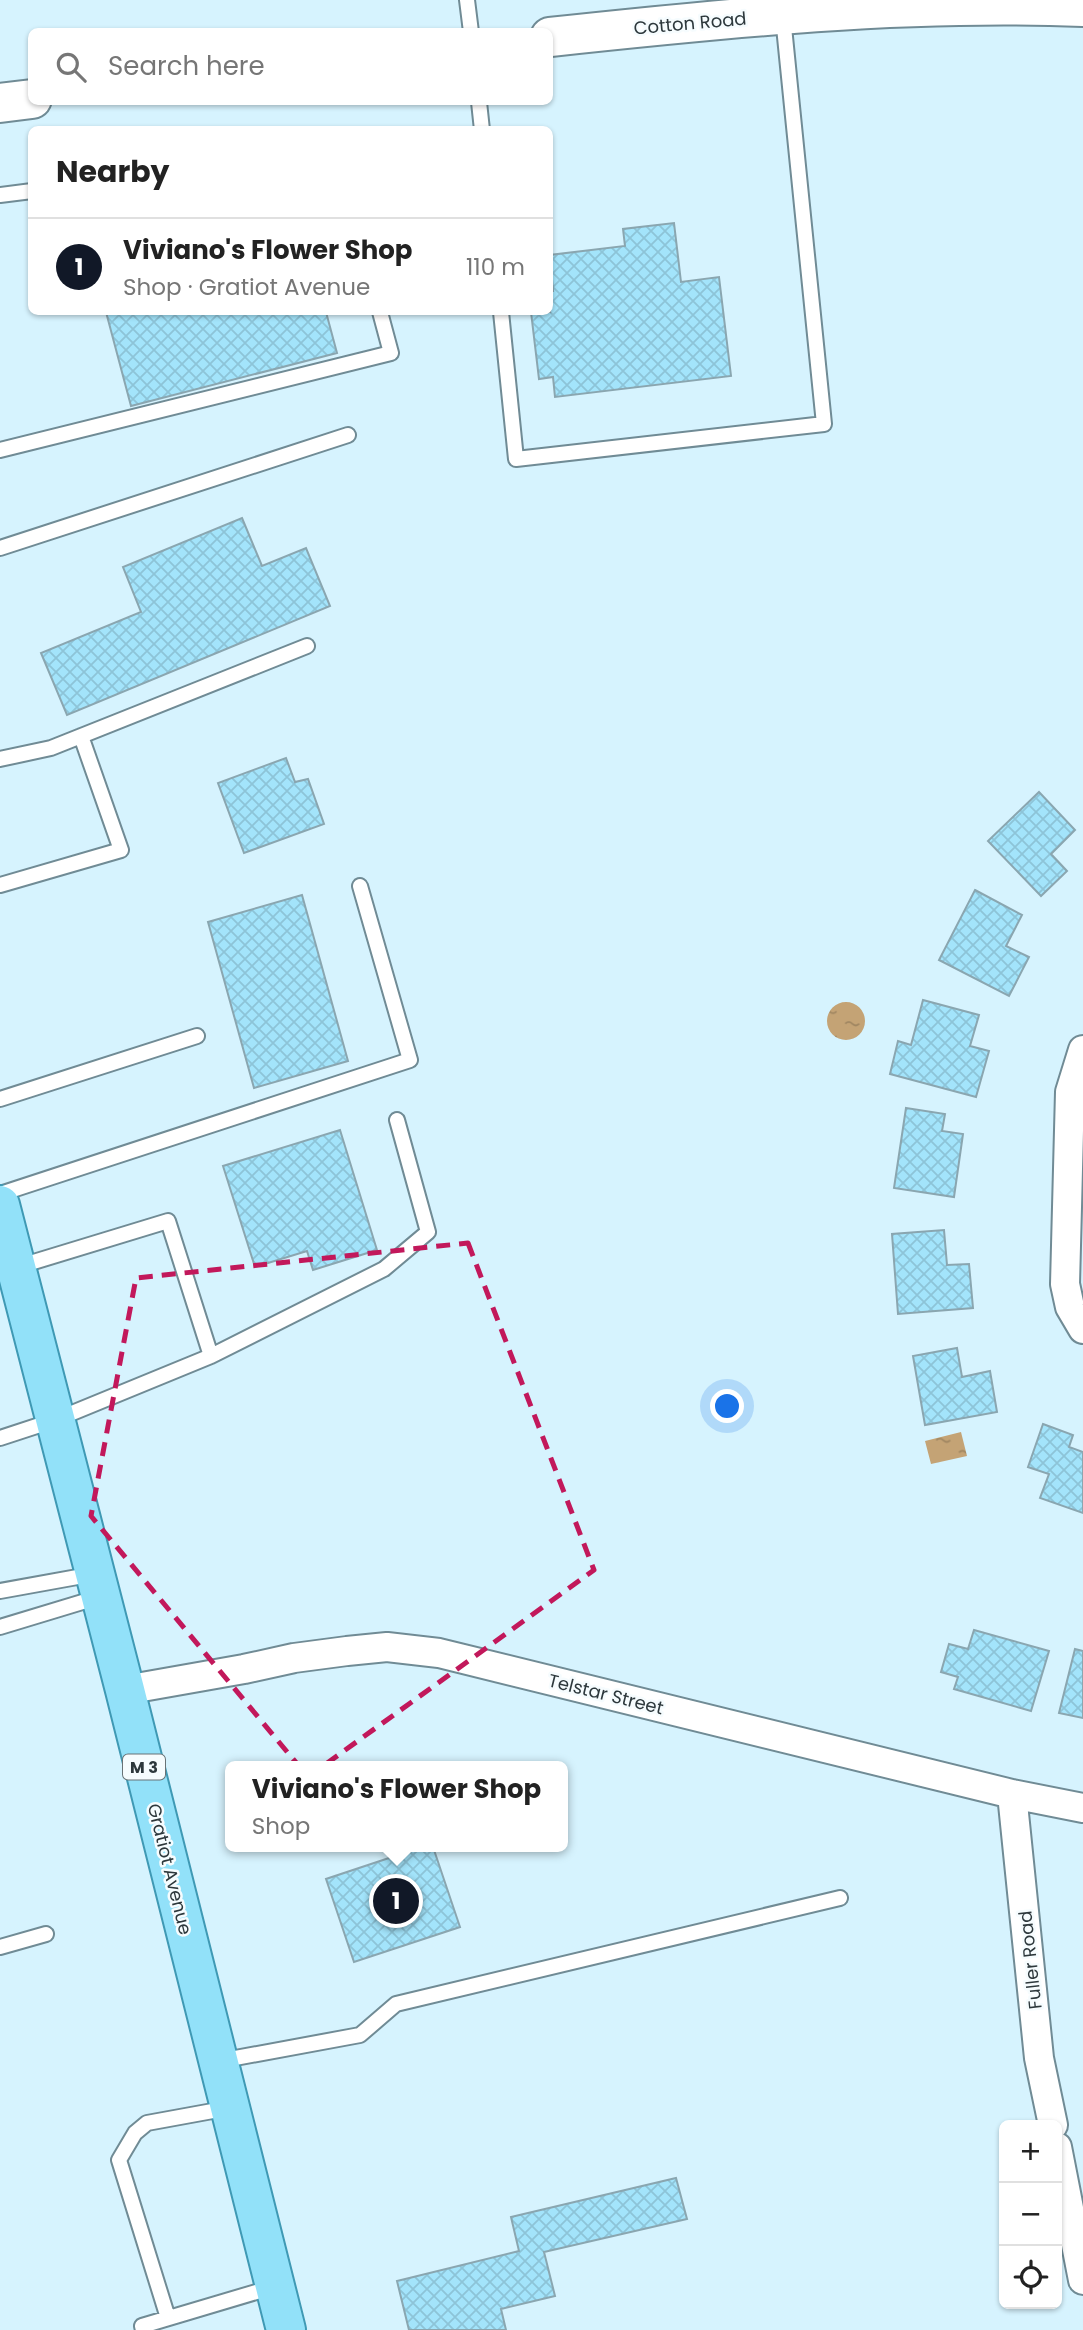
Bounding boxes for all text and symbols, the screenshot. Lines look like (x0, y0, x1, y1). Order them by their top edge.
street label: Cotton Road (633, 6, 747, 40)
search box (28, 28, 553, 105)
icon: search (52, 48, 90, 86)
text: Search here (108, 48, 265, 84)
text: Nearby (56, 150, 170, 193)
text: Viviano's Flower Shop (123, 232, 412, 268)
text: 1 (75, 251, 83, 283)
text: 110 m (466, 251, 525, 283)
text: Shop · Gratiot Avenue (123, 271, 370, 303)
your location (710, 1389, 744, 1423)
street label: Telstar Street (546, 1668, 666, 1720)
road number: M 3 (123, 1754, 165, 1779)
popup (225, 1761, 568, 1852)
text: Viviano's Flower Shop (252, 1771, 541, 1807)
street label: Gratiot Avenue (142, 1801, 198, 1937)
text: Shop (252, 1810, 310, 1842)
pin: 1 (373, 1875, 419, 1927)
street label: Fuller Road (1012, 1909, 1048, 2011)
map controls (999, 2120, 1062, 2309)
button: + (999, 2120, 1062, 2183)
button: − (999, 2183, 1062, 2246)
button: locate (999, 2246, 1062, 2309)

